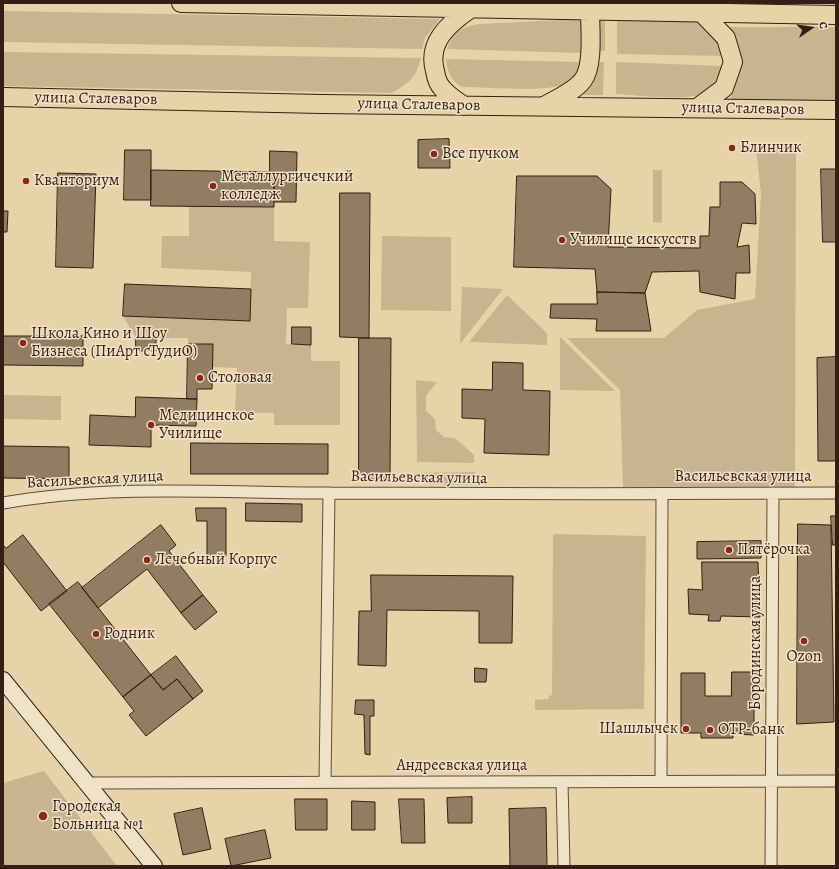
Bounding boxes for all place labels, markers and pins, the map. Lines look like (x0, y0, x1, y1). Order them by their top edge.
place label: Блинчик (740, 138, 802, 158)
marker: Блинчик (727, 143, 737, 153)
place label: Все пучком (442, 144, 519, 164)
marker: Все пучком (429, 149, 439, 159)
place label: Металлургичечкий колледж (221, 167, 353, 205)
place label: Кванториум (34, 171, 119, 191)
marker: Кванториум (21, 176, 31, 186)
marker: Металлургичечкий колледж (208, 181, 218, 191)
place label: Училище искусств (570, 230, 696, 250)
marker: Училище искусств (557, 235, 567, 245)
place label: Школа Кино и Шоу Бизнеса (ПиАрт сТудиО) (31, 324, 197, 362)
marker: Школа Кино и Шоу Бизнеса (ПиАрт сТудиО) (18, 338, 28, 348)
place label: Столовая (208, 368, 272, 388)
marker: Столовая (195, 373, 205, 383)
place label: Медицинское Училище (159, 406, 255, 444)
marker: Медицинское Училище (146, 420, 156, 430)
place label: Пятёрочка (737, 540, 810, 560)
marker: Пятёрочка (724, 545, 734, 555)
place label: Лечебный Корпус (155, 550, 278, 570)
marker: Лечебный Корпус (142, 555, 152, 565)
place label: Родник (104, 624, 155, 644)
marker: Родник (91, 629, 101, 639)
marker: Ozon (799, 636, 809, 646)
place label: Ozon (786, 647, 822, 667)
place label: Шашлычек (599, 719, 678, 739)
place label: OTP-банк (718, 720, 785, 740)
marker: Шашлычек (681, 724, 691, 734)
marker: OTP-банк (705, 725, 715, 735)
place label: Городская Больница №1 (52, 797, 143, 835)
marker: Городская Больница №1 (37, 810, 49, 822)

